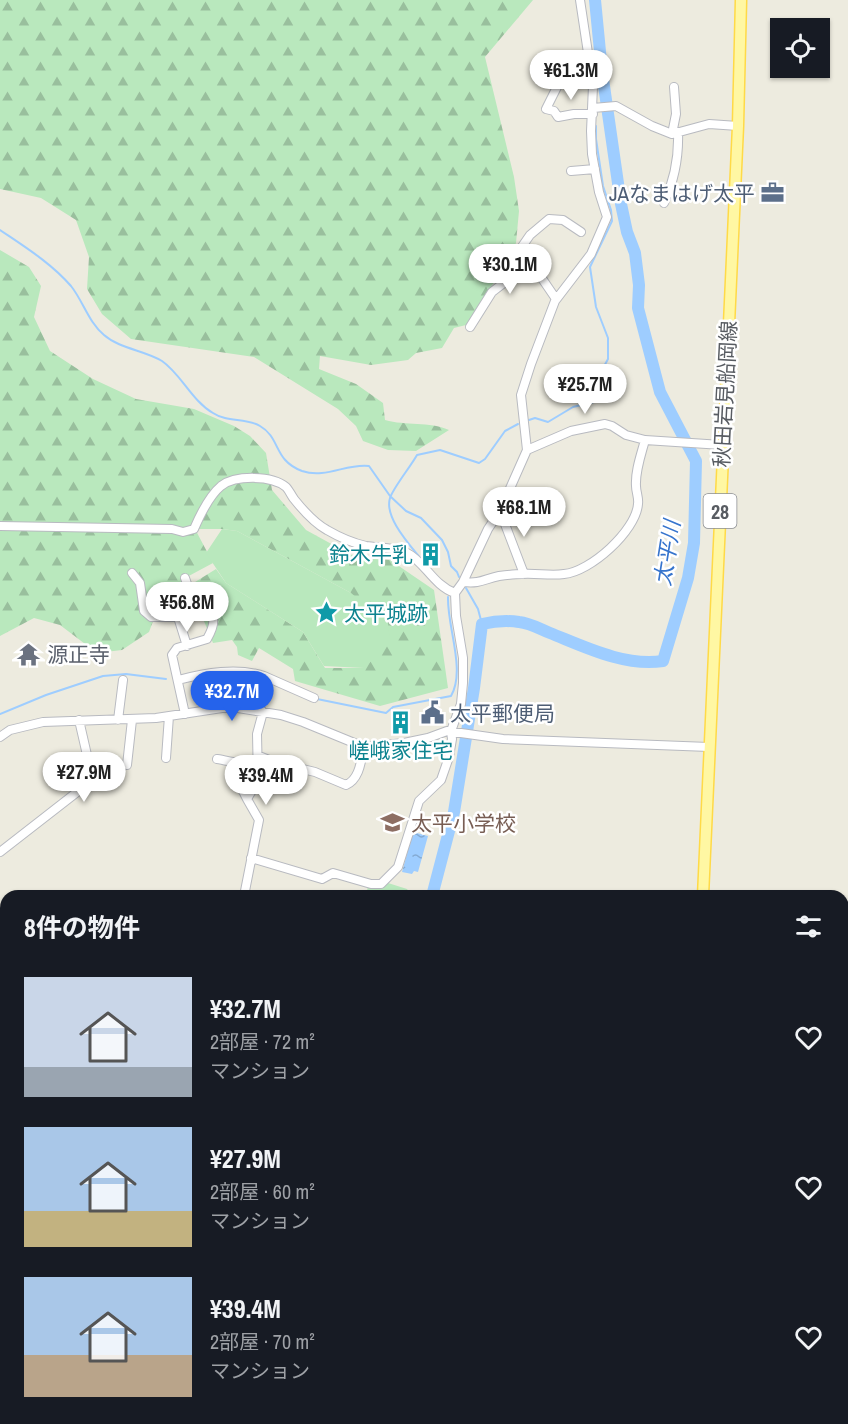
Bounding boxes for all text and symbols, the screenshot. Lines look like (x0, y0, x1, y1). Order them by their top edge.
map controls (770, 18, 830, 78)
button: locate (770, 18, 830, 78)
pin: ¥61.3M (522, 50, 620, 101)
text: ¥61.3M (544, 56, 598, 83)
place label: JAなまはげ太平 (609, 179, 755, 208)
office icon: JAなまはげ太平 (760, 180, 786, 206)
pin: ¥30.1M (461, 244, 559, 295)
text: ¥30.1M (483, 250, 537, 277)
street label: 秋田岩見船岡線 (707, 320, 743, 468)
pin: ¥25.7M (536, 364, 634, 415)
text: ¥25.7M (558, 370, 612, 397)
pin: ¥68.1M (475, 487, 573, 538)
text: ¥68.1M (497, 493, 551, 520)
road number: 28 (704, 494, 736, 528)
water label: 太平川 (647, 516, 687, 588)
place label: 鈴木牛乳 (329, 540, 413, 569)
building icon: 鈴木牛乳 (418, 541, 444, 567)
pin: ¥56.8M (138, 582, 236, 633)
text: ¥56.8M (160, 588, 214, 615)
place label: 太平城跡 (344, 599, 428, 628)
place icon: 太平城跡 (313, 600, 339, 626)
place label: 源正寺 (47, 640, 110, 669)
temple icon: 源正寺 (16, 641, 42, 667)
pin: ¥32.7M (183, 671, 281, 722)
text: ¥32.7M (205, 677, 259, 704)
place label: 太平郵便局 (450, 699, 555, 728)
public building icon: 太平郵便局 (419, 700, 445, 726)
building icon: 嵯峨家住宅 (388, 709, 414, 735)
place label: 嵯峨家住宅 (349, 736, 454, 765)
pin: ¥27.9M (35, 752, 133, 803)
pin: ¥39.4M (217, 755, 315, 806)
text: ¥27.9M (57, 758, 111, 785)
text: ¥39.4M (239, 761, 293, 788)
place label: 太平小学校 (411, 809, 516, 838)
school or university icon: 太平小学校 (380, 810, 406, 836)
text: 8件の物件 (24, 910, 140, 945)
icon: filters (792, 910, 825, 943)
text: ¥32.7M (210, 991, 281, 1026)
icon: home (72, 1001, 144, 1073)
icon: heart (792, 1021, 825, 1054)
text: 2部屋 · 72 m² (210, 1028, 315, 1055)
text: マンション (210, 1057, 310, 1084)
text: ¥27.9M (210, 1141, 281, 1176)
icon: home (72, 1151, 144, 1223)
icon: heart (792, 1171, 825, 1204)
text: 2部屋 · 60 m² (210, 1178, 315, 1205)
text: マンション (210, 1207, 310, 1234)
text: ¥39.4M (210, 1291, 281, 1326)
icon: home (72, 1301, 144, 1373)
icon: heart (792, 1321, 825, 1354)
text: 2部屋 · 70 m² (210, 1328, 315, 1355)
text: マンション (210, 1357, 310, 1384)

